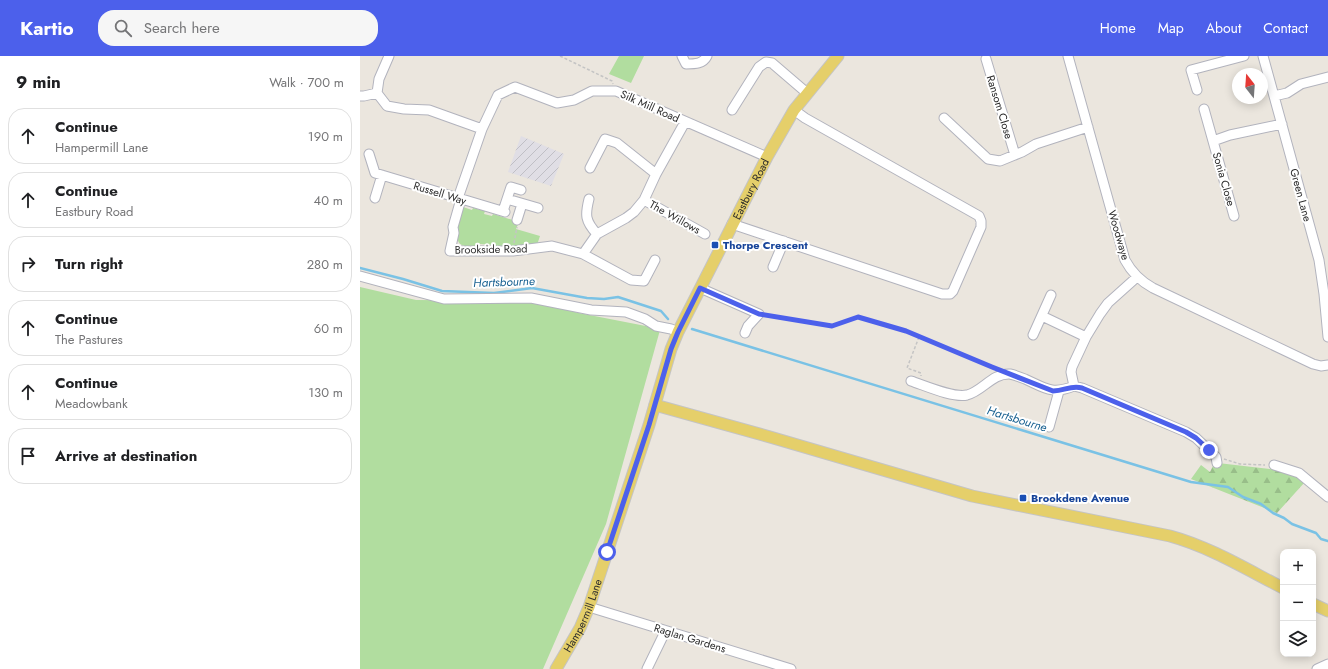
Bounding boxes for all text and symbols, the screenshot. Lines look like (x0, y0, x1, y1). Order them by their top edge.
search box (98, 10, 378, 46)
text: Kartio (20, 15, 74, 42)
icon: search (112, 17, 134, 39)
text: Search here (144, 17, 220, 39)
text: Home (1100, 18, 1136, 38)
text: Map (1158, 18, 1184, 38)
text: About (1206, 18, 1241, 38)
text: Contact (1263, 18, 1308, 38)
north arrow (1232, 68, 1268, 104)
text: 9 min (16, 70, 61, 94)
text: Walk · 700 m (269, 73, 344, 92)
street label: Ransom Close (983, 73, 1017, 141)
street label: Silk Mill Road (618, 86, 682, 126)
text: Continue (55, 116, 118, 138)
icon: ahead (17, 125, 39, 147)
text: 190 m (308, 127, 343, 146)
text: Hampermill Lane (55, 138, 148, 157)
street label: Sonia Close (1209, 150, 1239, 208)
street label: Eastbury Road (729, 156, 773, 222)
street label: Green Lane (1286, 167, 1316, 224)
street label: Russell Way (412, 177, 469, 209)
text: Continue (55, 180, 118, 202)
icon: ahead (17, 189, 39, 211)
text: 40 m (314, 191, 343, 210)
street label: The Willows (646, 196, 704, 238)
text: Eastbury Road (55, 202, 134, 221)
street label: Woodwaye (1104, 208, 1134, 262)
place label: Thorpe Crescent (723, 237, 808, 253)
street label: Brookside Road (454, 240, 528, 258)
marker: Thorpe Crescent (710, 240, 720, 250)
icon: right (17, 253, 39, 275)
text: Turn right (55, 253, 123, 275)
text: 280 m (307, 255, 343, 274)
water label: Hartsbourne (473, 272, 535, 292)
text: Continue (55, 308, 118, 330)
icon: ahead (17, 317, 39, 339)
text: 60 m (314, 319, 343, 338)
text: The Pastures (55, 330, 123, 349)
text: Continue (55, 372, 118, 394)
icon: ahead (17, 381, 39, 403)
text: 130 m (308, 383, 343, 402)
text: Meadowbank (55, 394, 128, 413)
water label: Hartsbourne (985, 401, 1049, 437)
route end (1200, 441, 1218, 459)
icon: arrive (17, 445, 39, 467)
text: Arrive at destination (55, 445, 197, 467)
place label: Brookdene Avenue (1031, 490, 1129, 506)
marker: Brookdene Avenue (1018, 493, 1028, 503)
route start (598, 543, 616, 561)
map controls (1280, 549, 1316, 657)
button: + (1280, 549, 1316, 585)
street label: Hampermill Lane (559, 576, 606, 655)
button: − (1280, 585, 1316, 621)
street label: Raglan Gardens (652, 619, 728, 657)
button: layers (1280, 621, 1316, 657)

